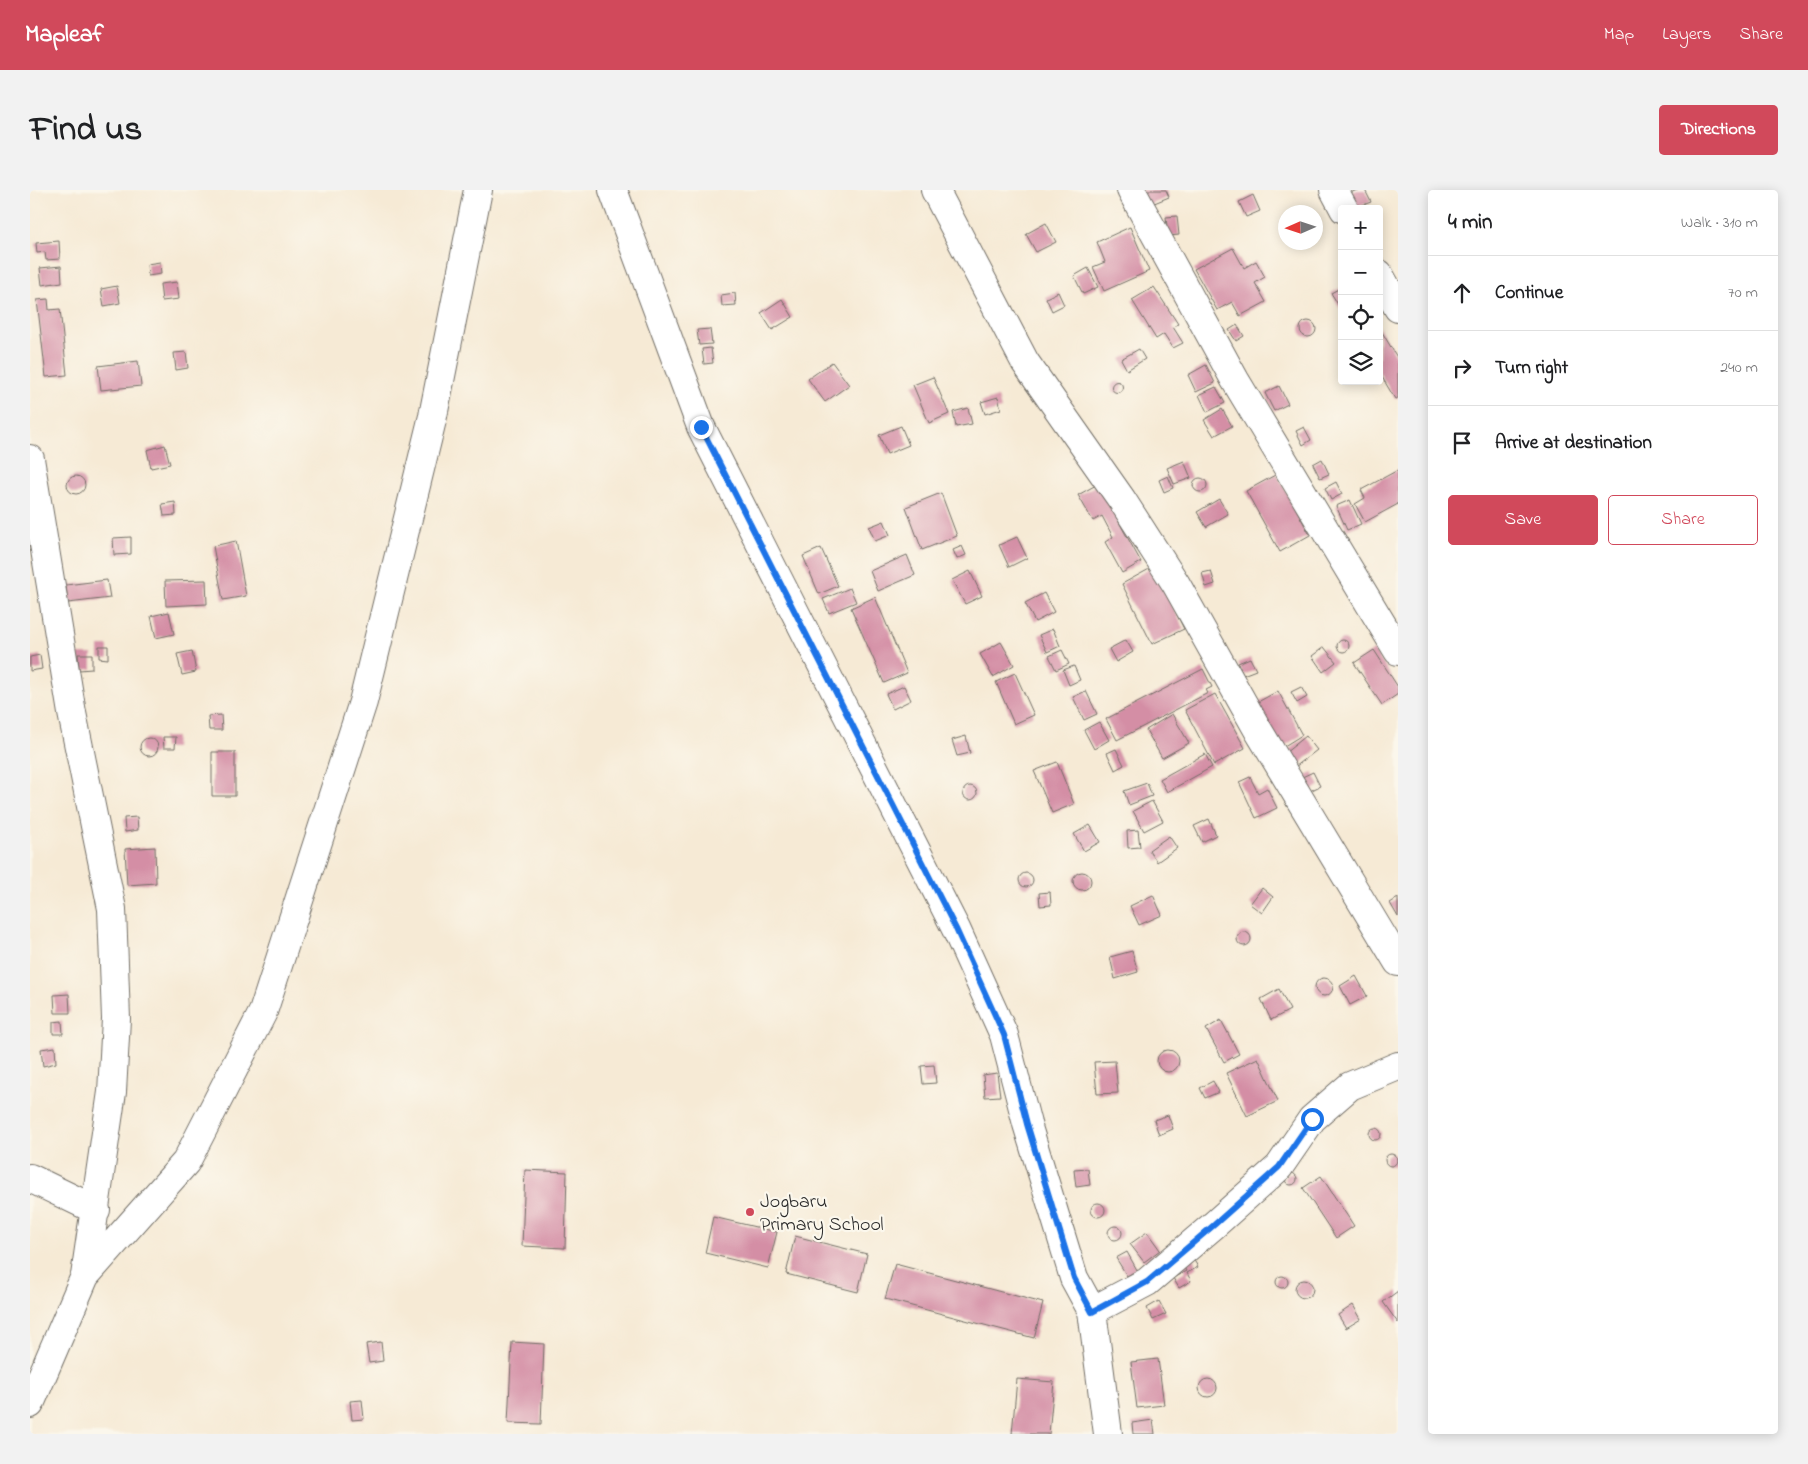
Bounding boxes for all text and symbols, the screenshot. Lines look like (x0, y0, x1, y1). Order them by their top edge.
text: Mapleaf (25, 18, 104, 53)
text: Map (1604, 22, 1634, 48)
text: Layers (1662, 22, 1712, 48)
text: Share (1740, 22, 1783, 48)
text: Find us (30, 105, 142, 156)
button: Directions (1659, 105, 1778, 155)
north arrow (1278, 205, 1323, 250)
map controls (1338, 205, 1383, 385)
button: + (1338, 205, 1383, 250)
text: 4 min (1448, 208, 1492, 238)
text: Walk · 310 m (1681, 211, 1758, 235)
button: − (1338, 250, 1383, 295)
icon: ahead (1448, 279, 1476, 307)
text: Continue (1495, 280, 1563, 307)
text: 70 m (1728, 281, 1758, 305)
button: locate (1338, 295, 1383, 340)
button: layers (1338, 340, 1383, 385)
icon: right (1448, 354, 1476, 382)
text: Turn right (1495, 355, 1568, 382)
text: 240 m (1720, 356, 1758, 380)
route end (690, 416, 713, 439)
icon: arrive (1448, 429, 1476, 457)
text: Arrive at destination (1495, 430, 1652, 457)
button: Save (1448, 495, 1598, 545)
button: Share (1608, 495, 1758, 545)
route start (1301, 1108, 1324, 1131)
place label: Jogbaru Primary School (760, 1188, 884, 1240)
marker: Jogbaru Primary School (744, 1206, 756, 1218)

